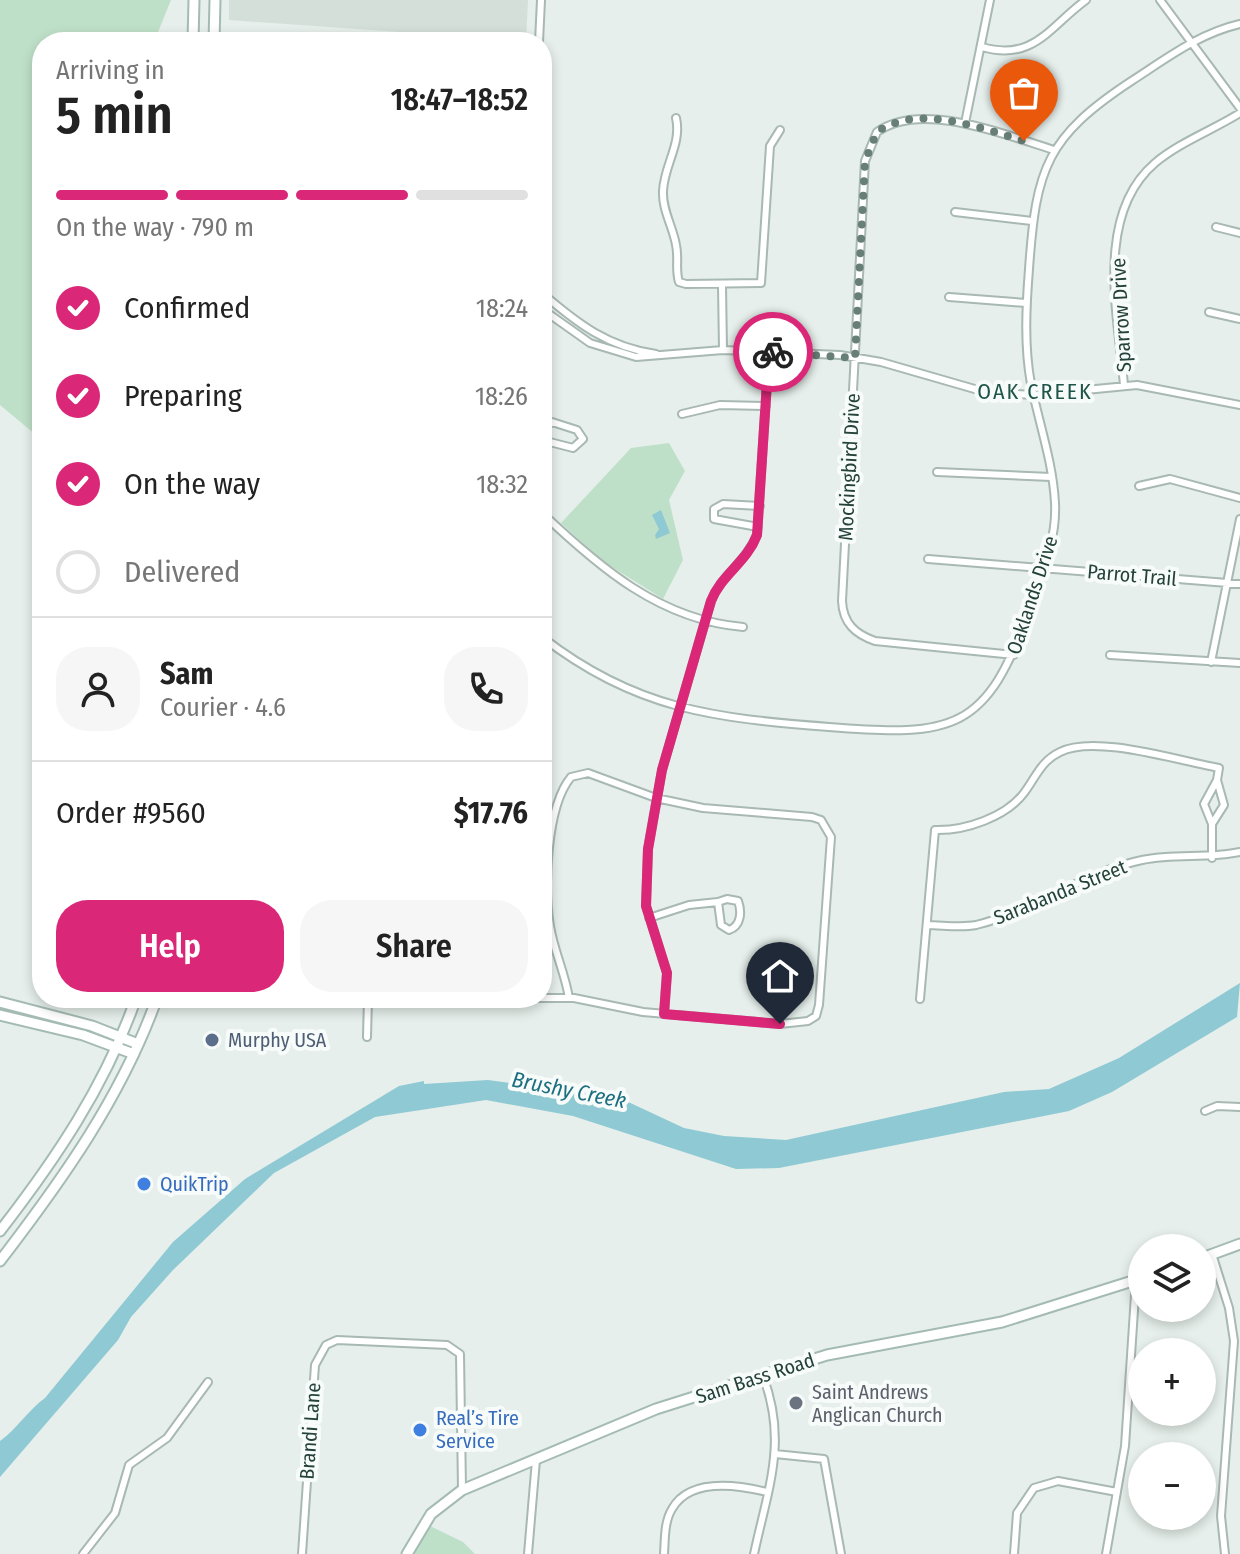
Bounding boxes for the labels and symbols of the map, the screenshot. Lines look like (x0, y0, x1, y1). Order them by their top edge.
pin (990, 59, 1058, 141)
street label: Sparrow Drive (1106, 257, 1136, 373)
courier (733, 312, 813, 392)
district label: OAK CREEK (977, 378, 1093, 405)
street label: Mockingbird Drive (833, 393, 865, 541)
street label: Oaklands Drive (1002, 533, 1062, 657)
street label: Parrot Trail (1086, 559, 1178, 591)
street label: Sarabanda Street (990, 854, 1130, 930)
pin (746, 942, 814, 1024)
place label: Murphy USA (228, 1028, 327, 1052)
marker: Murphy USA (203, 1031, 221, 1049)
water label: Brushy Creek (509, 1066, 629, 1114)
place label: QuikTrip (160, 1172, 229, 1196)
marker: QuikTrip (135, 1175, 153, 1193)
street label: Sam Bass Road (693, 1348, 817, 1408)
place label: Saint Andrews Anglican Church (812, 1380, 943, 1427)
street label: Brandi Lane (295, 1382, 325, 1480)
marker: Saint Andrews Anglican Church (787, 1394, 805, 1412)
place label: Real’s Tire Service (436, 1406, 519, 1453)
marker: Real’s Tire Service (411, 1421, 429, 1439)

